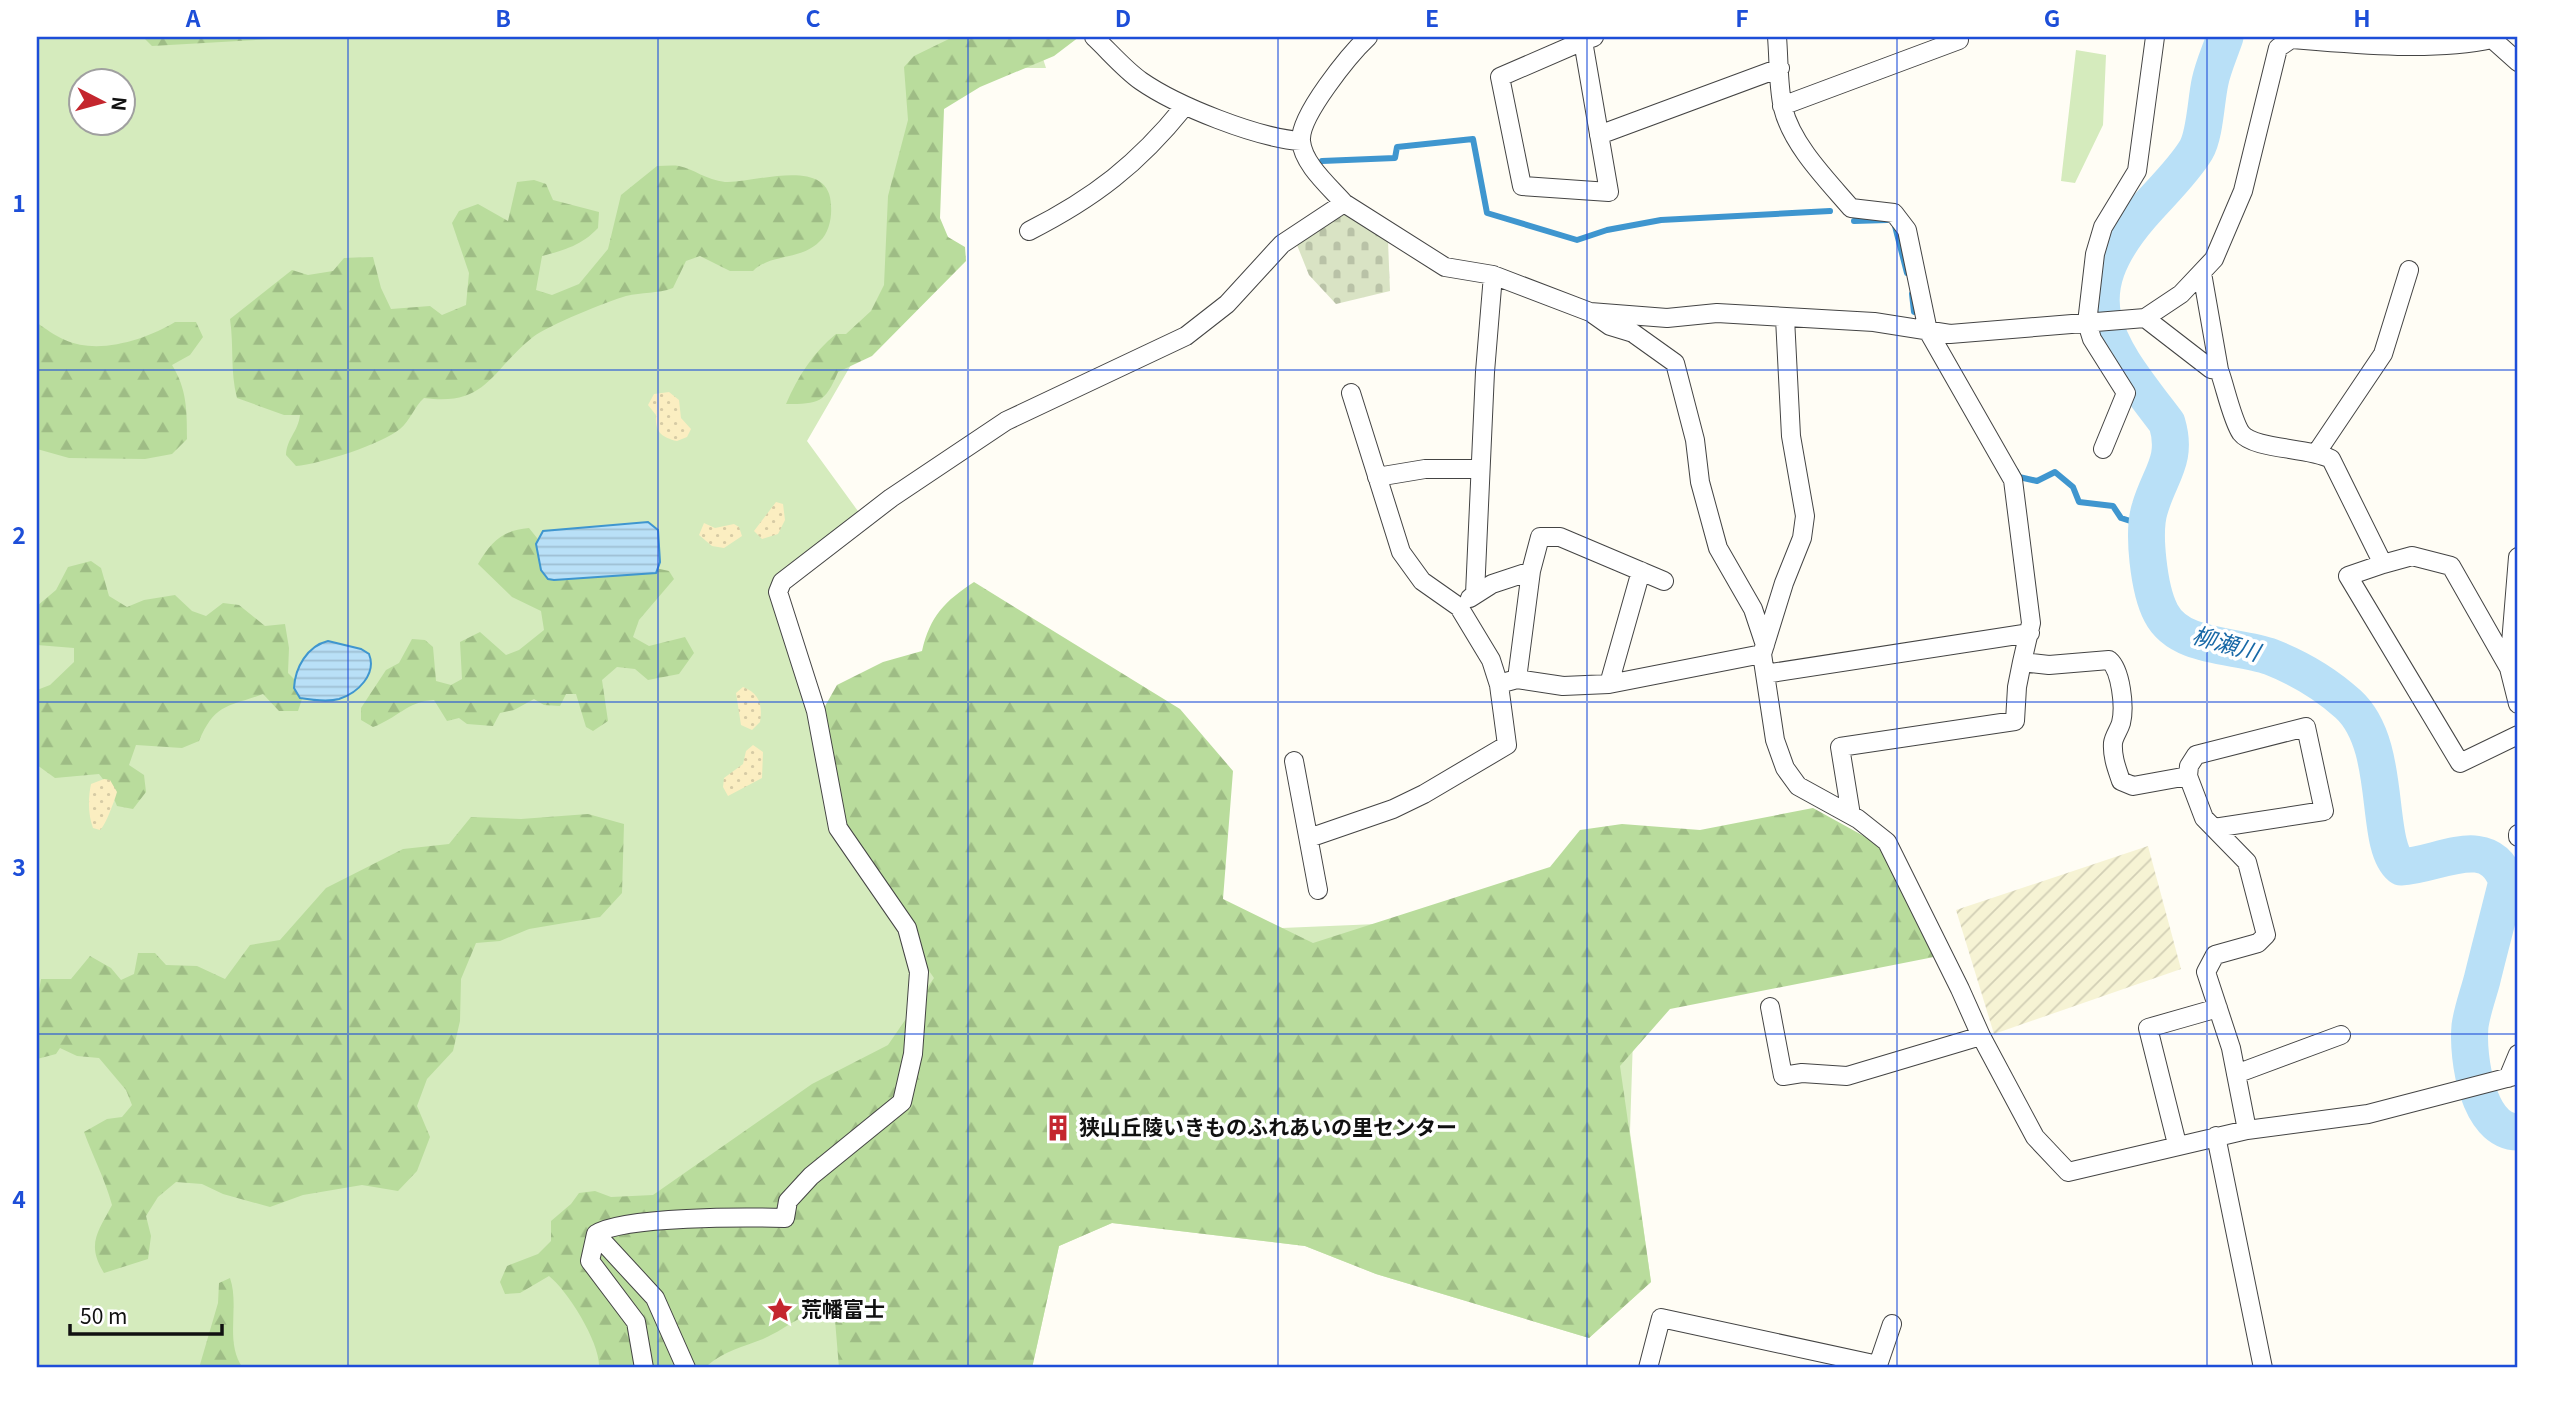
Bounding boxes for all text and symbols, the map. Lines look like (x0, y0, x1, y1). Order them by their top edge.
text: A (185, 0, 201, 34)
text: B (495, 0, 511, 34)
text: C (805, 0, 821, 34)
text: D (1115, 0, 1131, 34)
text: E (1425, 0, 1439, 34)
text: F (1735, 0, 1749, 34)
text: G (2044, 0, 2060, 34)
text: H (2353, 0, 2371, 34)
north arrow (66, 66, 136, 136)
text: N (106, 95, 135, 112)
text: 1 (12, 185, 26, 219)
text: 2 (12, 517, 26, 551)
water label: 柳瀬川 (2189, 616, 2267, 669)
text: 3 (12, 849, 26, 883)
place label: 狭山丘陵いきものふれあいの里センター (1079, 1111, 1457, 1141)
building icon: 狭山丘陵いきものふれあいの里センター (1043, 1113, 1073, 1143)
text: 4 (12, 1181, 26, 1215)
scale bar (70, 1293, 222, 1337)
place label: 荒幡富士 (801, 1293, 885, 1323)
place icon: 荒幡富士 (765, 1295, 795, 1325)
text: 50 m (80, 1300, 127, 1330)

